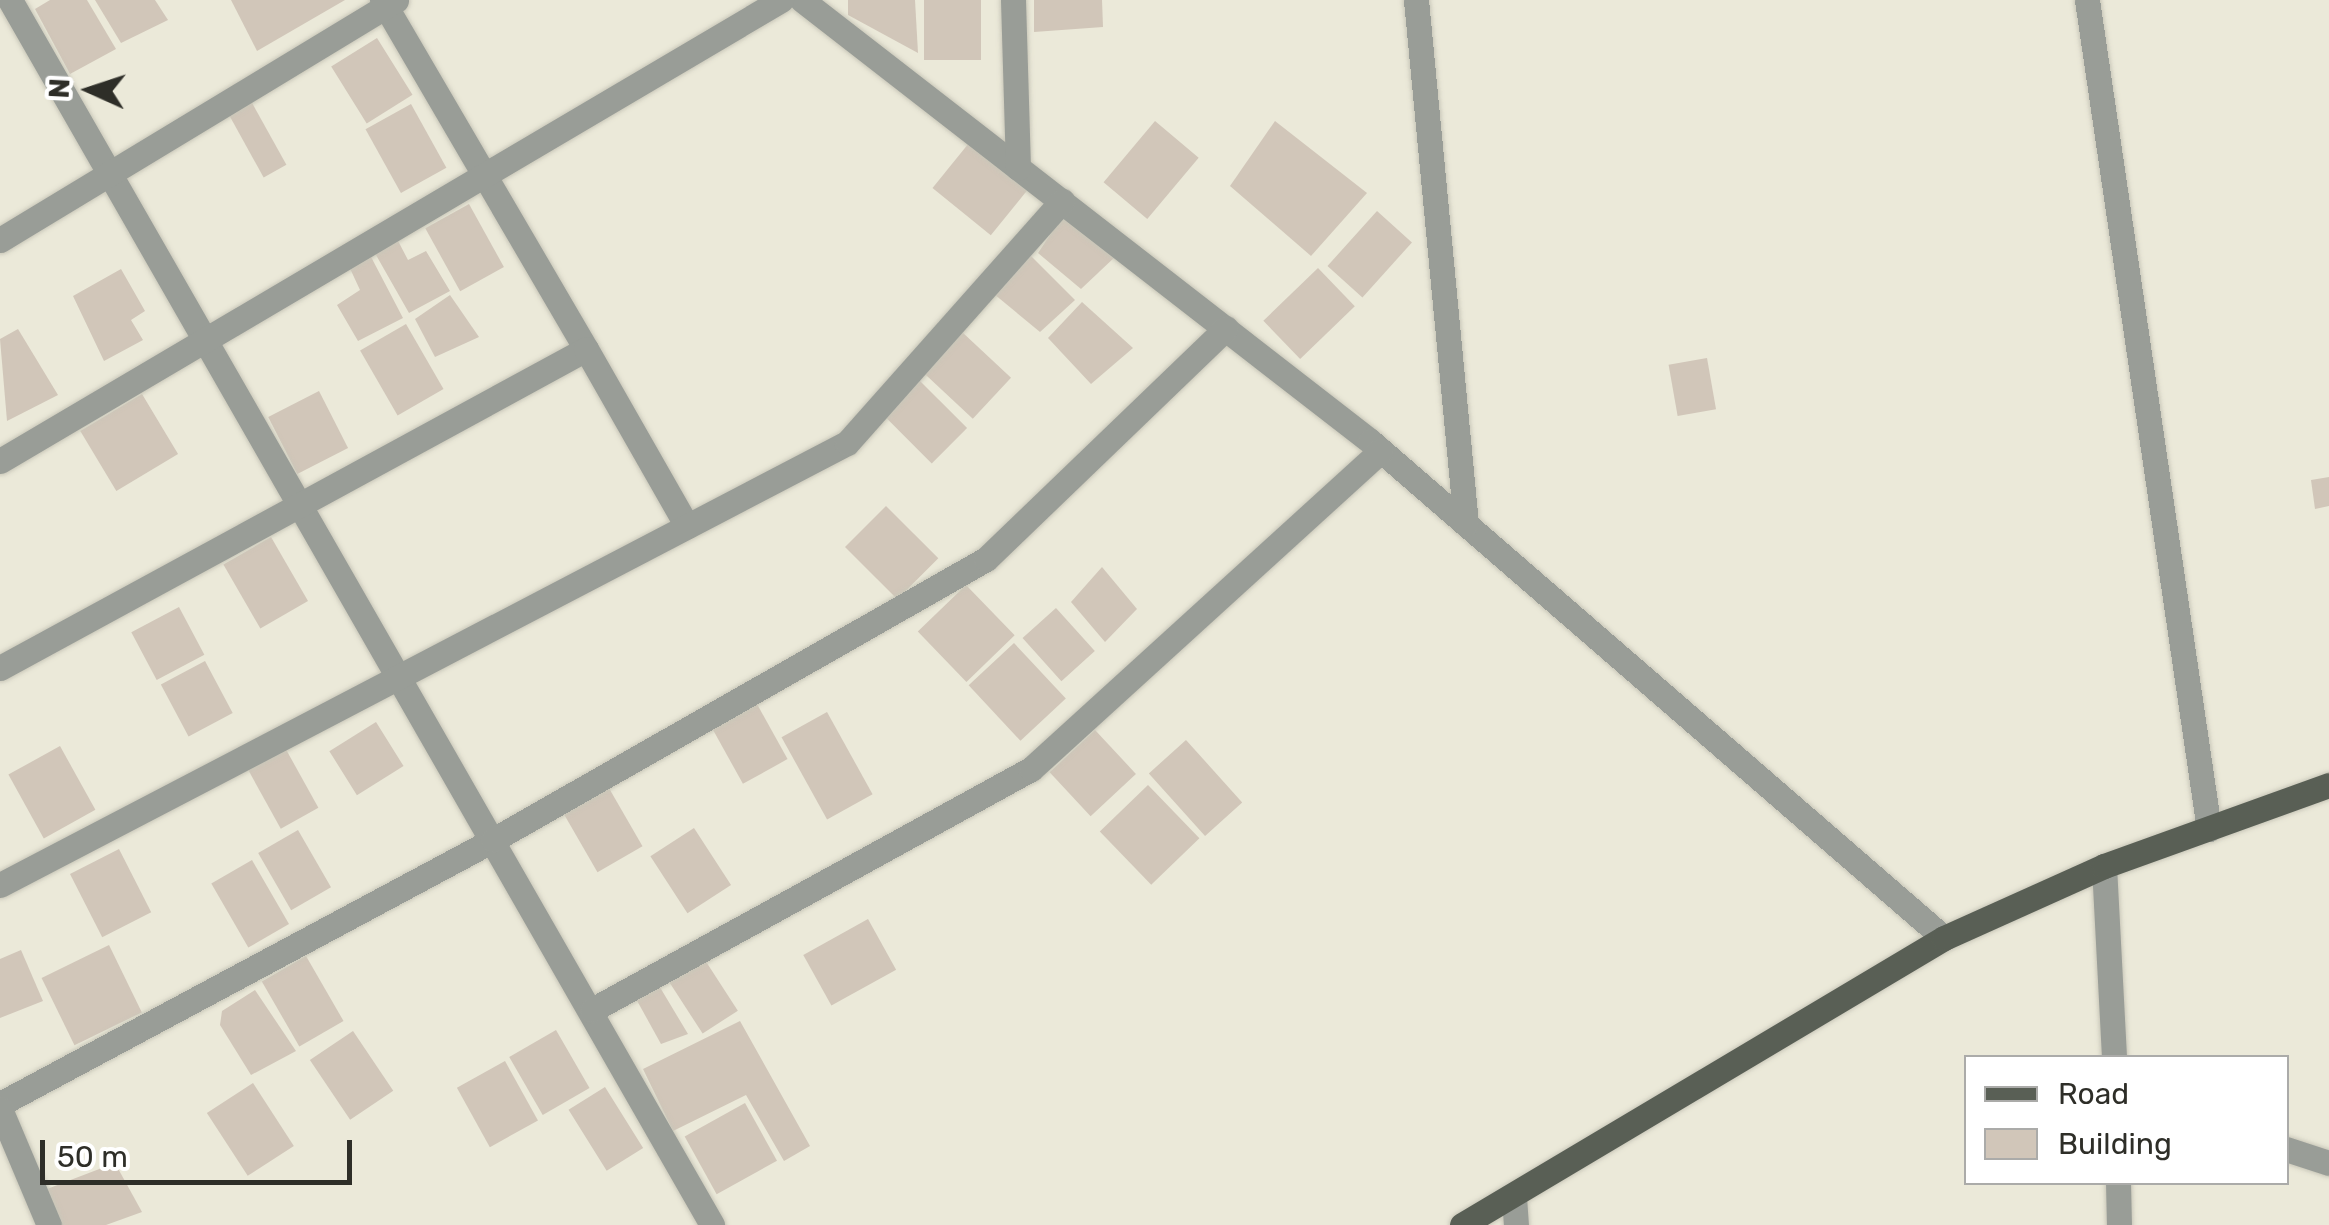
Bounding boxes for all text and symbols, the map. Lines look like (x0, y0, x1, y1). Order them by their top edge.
north arrow (40, 40, 140, 140)
text: N (43, 77, 77, 99)
legend (1964, 1055, 2289, 1185)
text: Road (2058, 1076, 2129, 1112)
scale bar (45, 1120, 358, 1182)
text: Building (2058, 1126, 2172, 1162)
text: 50 m (57, 1139, 128, 1175)

